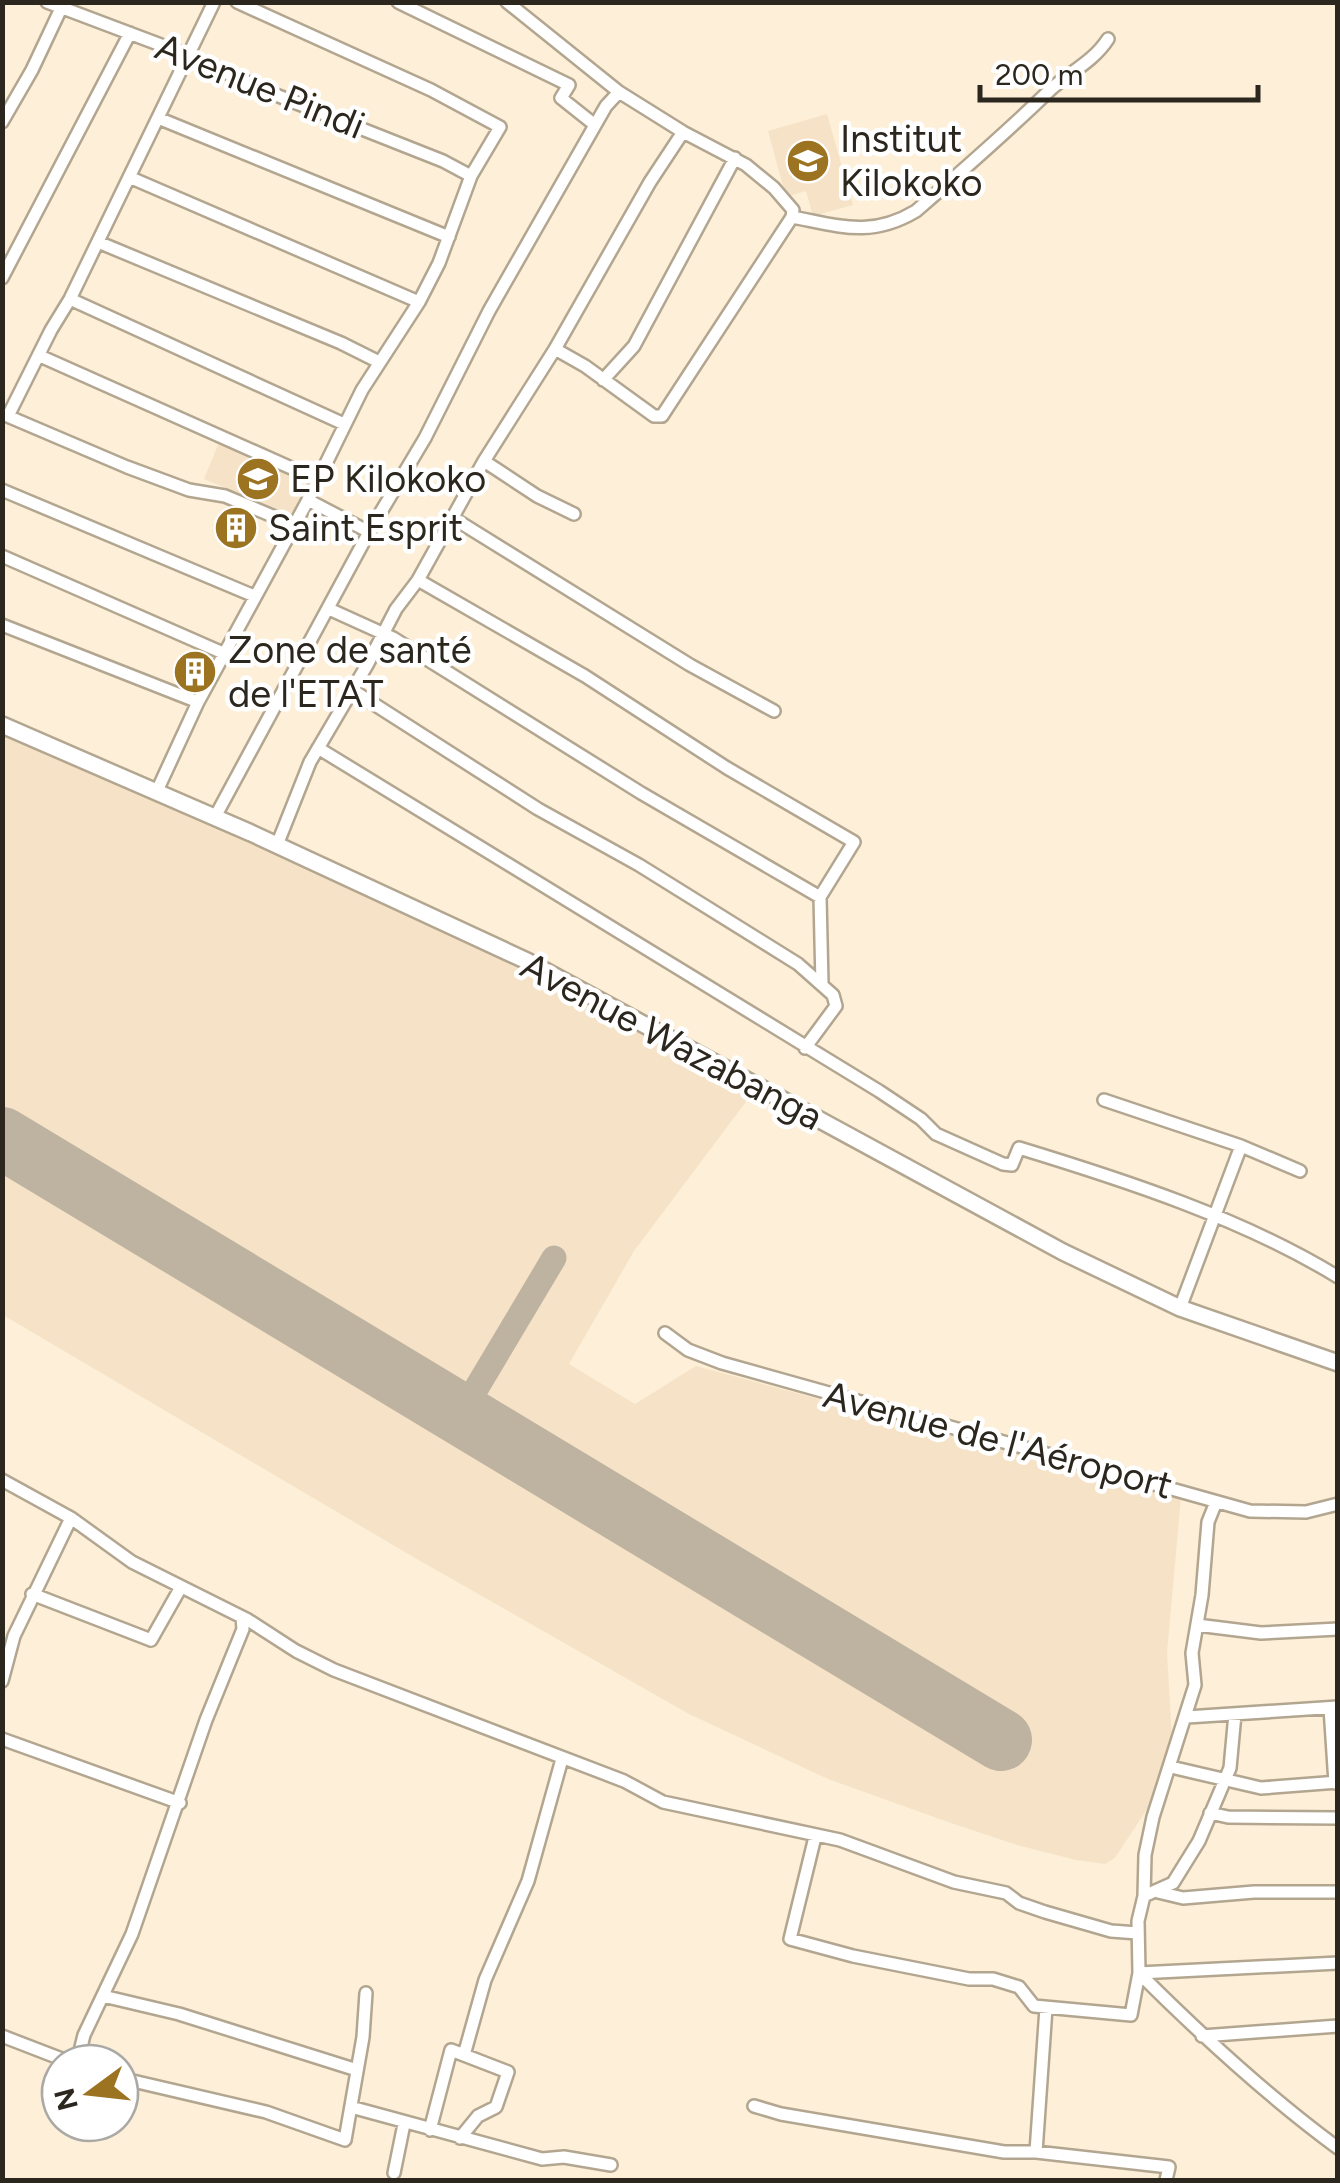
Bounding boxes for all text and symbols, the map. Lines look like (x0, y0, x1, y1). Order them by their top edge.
street label: Avenue Pindi (149, 23, 371, 149)
scale bar (980, 40, 1258, 102)
text: 200 m (995, 56, 1083, 93)
place label: Institut Kilokoko (840, 116, 983, 206)
school or university icon: Institut Kilokoko (785, 138, 831, 184)
school or university icon: EP Kilokoko (235, 456, 281, 502)
place label: EP Kilokoko (290, 456, 486, 502)
building icon: Saint Esprit (213, 505, 259, 551)
place label: Saint Esprit (268, 505, 463, 551)
place label: Zone de santé de l'ETAT (228, 627, 472, 717)
building icon: Zone de santé de l'ETAT (172, 649, 218, 695)
street label: Avenue Wazabanga (513, 942, 831, 1140)
street label: Avenue de l'Aéroport (819, 1371, 1177, 1509)
north arrow (40, 2043, 140, 2143)
text: N (47, 2085, 85, 2114)

